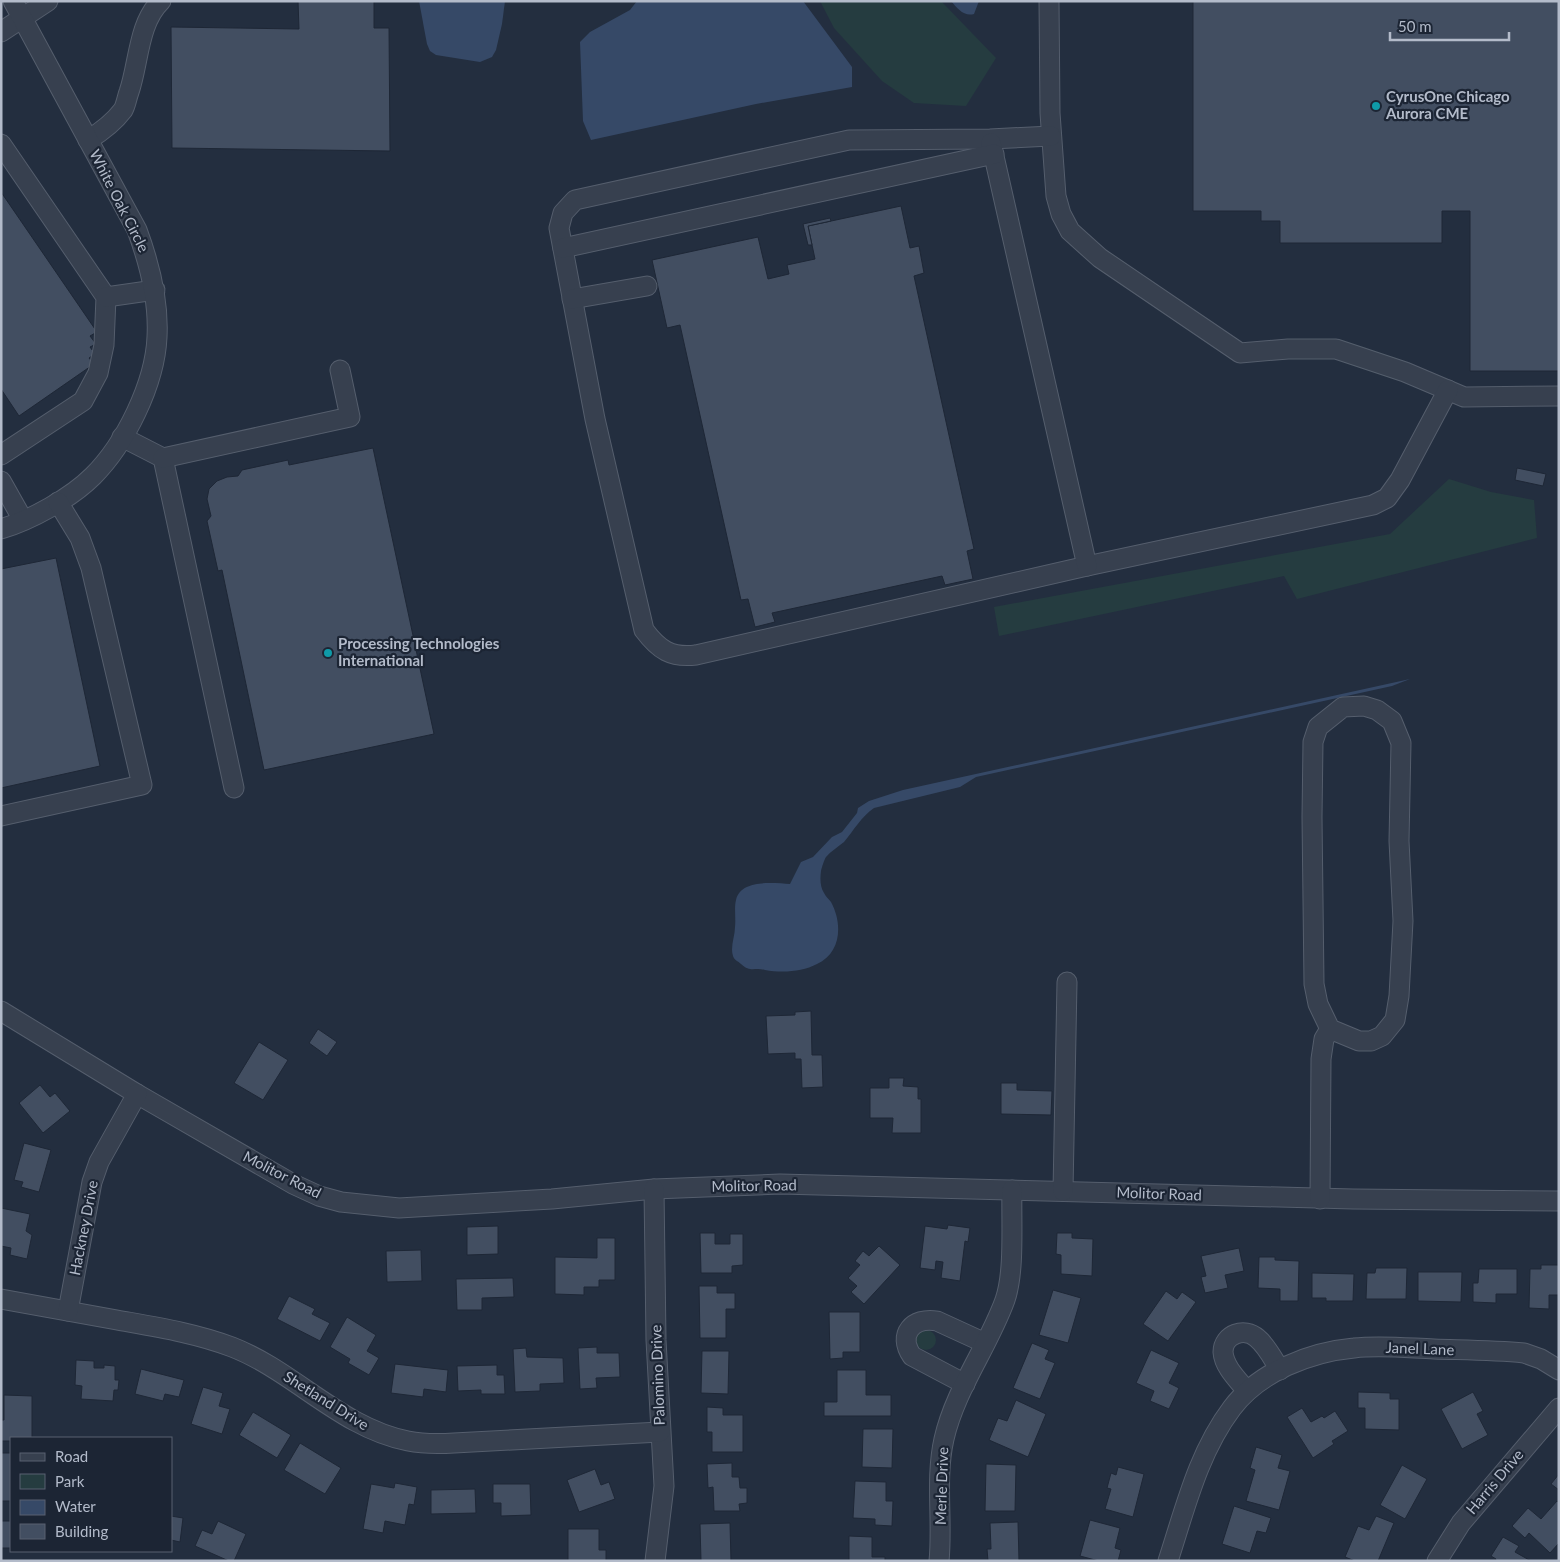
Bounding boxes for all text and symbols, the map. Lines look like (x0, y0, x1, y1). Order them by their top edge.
scale bar (1390, 10, 1509, 42)
text: 50 m (1398, 17, 1432, 35)
place label: CyrusOne Chicago Aurora CME (1385, 87, 1510, 122)
marker: CyrusOne Chicago Aurora CME (1370, 100, 1382, 112)
street label: White Oak Circle (86, 146, 154, 255)
place label: Processing Technologies International (338, 634, 500, 669)
marker: Processing Technologies International (322, 647, 334, 659)
street label: Molitor Road (240, 1147, 325, 1202)
street label: Molitor Road (711, 1175, 797, 1195)
street label: Hackney Drive (65, 1179, 101, 1277)
street label: Molitor Road (1116, 1183, 1202, 1203)
street label: Palomino Drive (646, 1324, 668, 1426)
street label: Janel Lane (1385, 1338, 1455, 1358)
street label: Shetland Drive (281, 1367, 372, 1434)
legend (10, 1437, 172, 1552)
street label: Harris Drive (1462, 1445, 1527, 1518)
text: Road (55, 1447, 88, 1465)
street label: Merle Drive (931, 1447, 951, 1525)
text: Park (55, 1472, 85, 1490)
text: Water (55, 1497, 96, 1515)
text: Building (55, 1522, 108, 1540)

